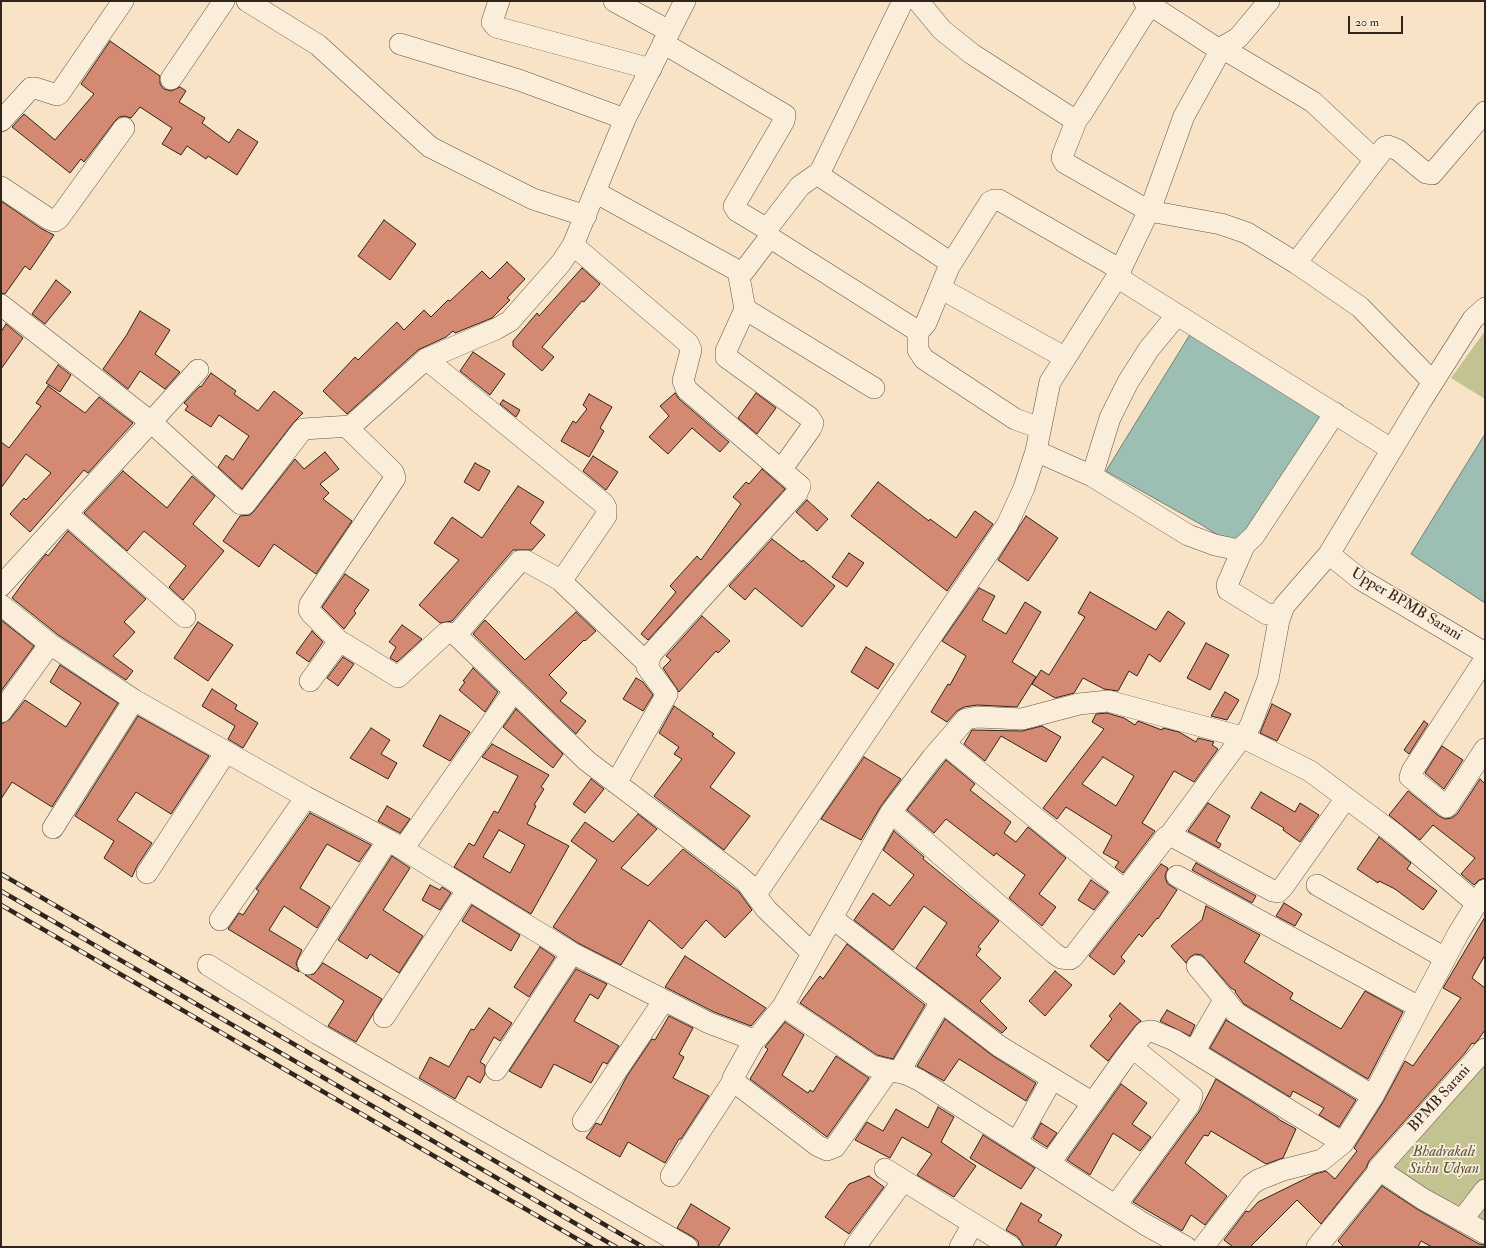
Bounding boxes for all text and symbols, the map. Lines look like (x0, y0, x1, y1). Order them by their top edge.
scale bar (1350, 8, 1405, 34)
text: 20 m (1355, 15, 1379, 30)
street label: Upper BPMB Sarani (1347, 565, 1465, 645)
street label: BPMB Sarani (1405, 1062, 1475, 1136)
park label: Bhadrakali Sishu Udyan (1409, 1144, 1479, 1179)

